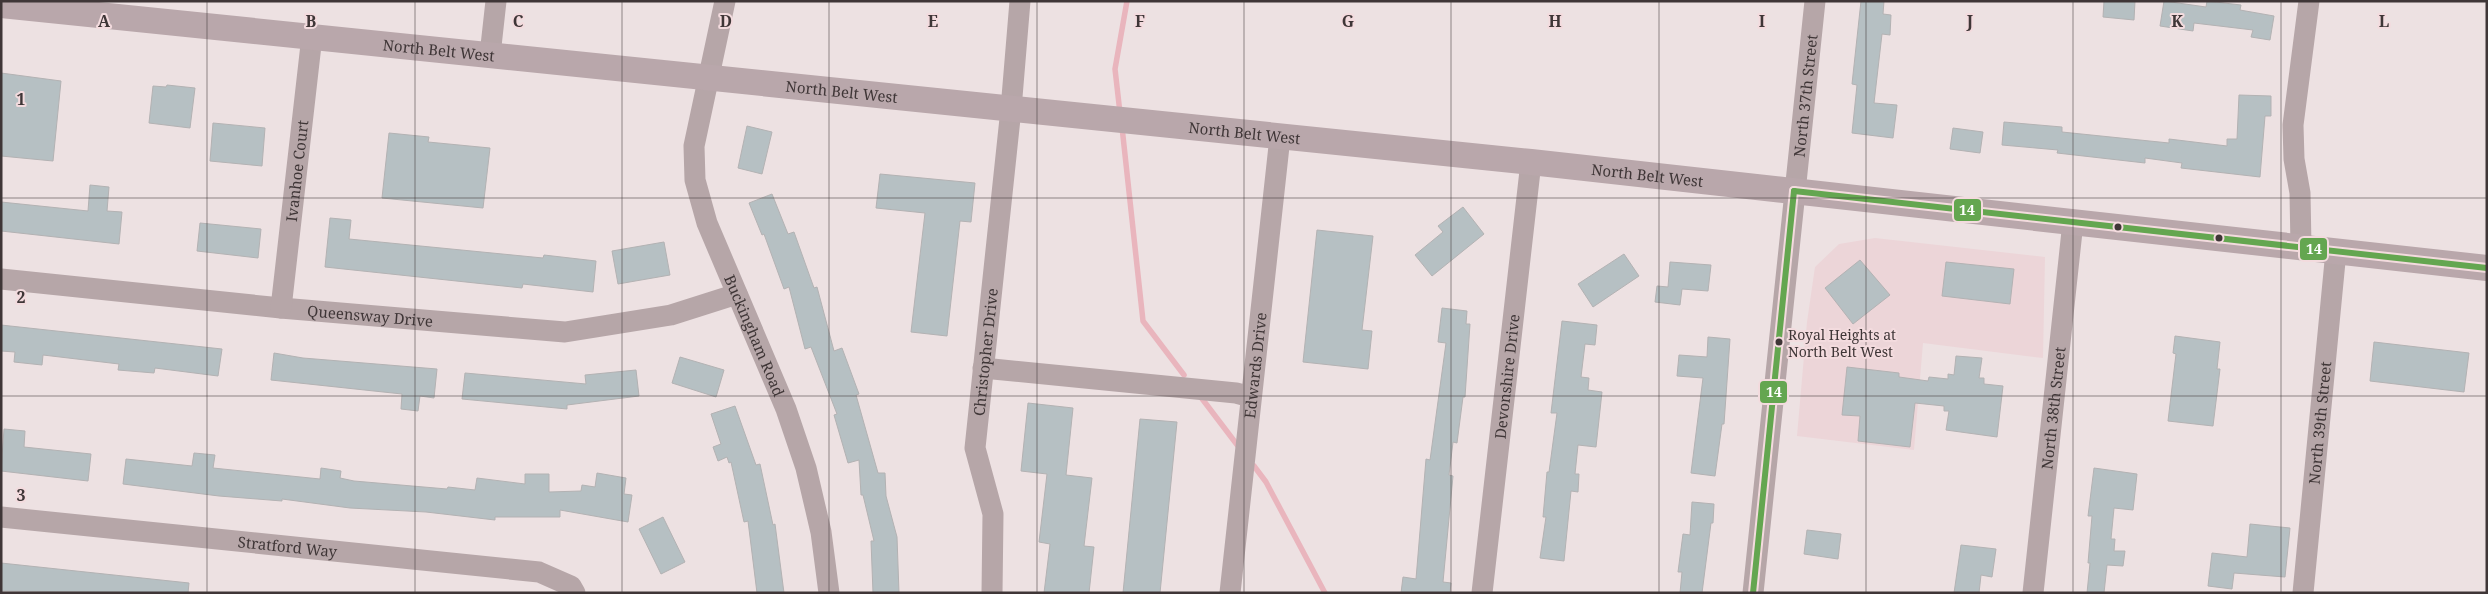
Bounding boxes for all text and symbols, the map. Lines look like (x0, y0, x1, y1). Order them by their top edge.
text: A (98, 10, 111, 32)
text: B (306, 10, 317, 32)
text: C (513, 10, 524, 32)
text: D (720, 10, 732, 32)
text: E (928, 10, 938, 32)
text: F (1135, 10, 1145, 32)
text: G (1342, 10, 1354, 32)
text: H (1548, 10, 1562, 32)
text: I (1759, 10, 1765, 32)
text: J (1966, 10, 1974, 32)
text: K (2171, 10, 2183, 32)
text: L (2379, 10, 2389, 32)
street label: North 37th Street (1789, 33, 1821, 158)
street label: North Belt West (382, 34, 496, 66)
street label: North Belt West (785, 76, 899, 107)
text: 1 (16, 88, 26, 110)
street label: North Belt West (1188, 117, 1301, 148)
street label: Ivanhoe Court (281, 119, 312, 223)
street label: North Belt West (1590, 159, 1704, 191)
line badge: 14 (1953, 198, 1982, 222)
text: 14 (1959, 200, 1975, 219)
unlabelled marker (2113, 222, 2123, 232)
unlabelled marker (2214, 233, 2224, 243)
line badge: 14 (2299, 237, 2328, 261)
text: 14 (2306, 239, 2322, 258)
street label: Buckingham Road (720, 271, 789, 399)
text: 2 (16, 286, 26, 308)
street label: Christopher Drive (968, 287, 1002, 417)
street label: Queensway Drive (306, 300, 434, 331)
street label: Edwards Drive (1239, 311, 1271, 419)
street label: Devonshire Drive (1490, 313, 1524, 440)
place label: Royal Heights at North Belt West (1788, 325, 1896, 361)
marker: Royal Heights at North Belt West (1774, 337, 1784, 347)
street label: North 38th Street (2036, 346, 2069, 470)
street label: North 39th Street (2304, 360, 2335, 485)
line badge: 14 (1759, 380, 1788, 404)
text: 14 (1766, 382, 1782, 401)
text: 3 (16, 484, 26, 506)
street label: Stratford Way (237, 531, 339, 561)

